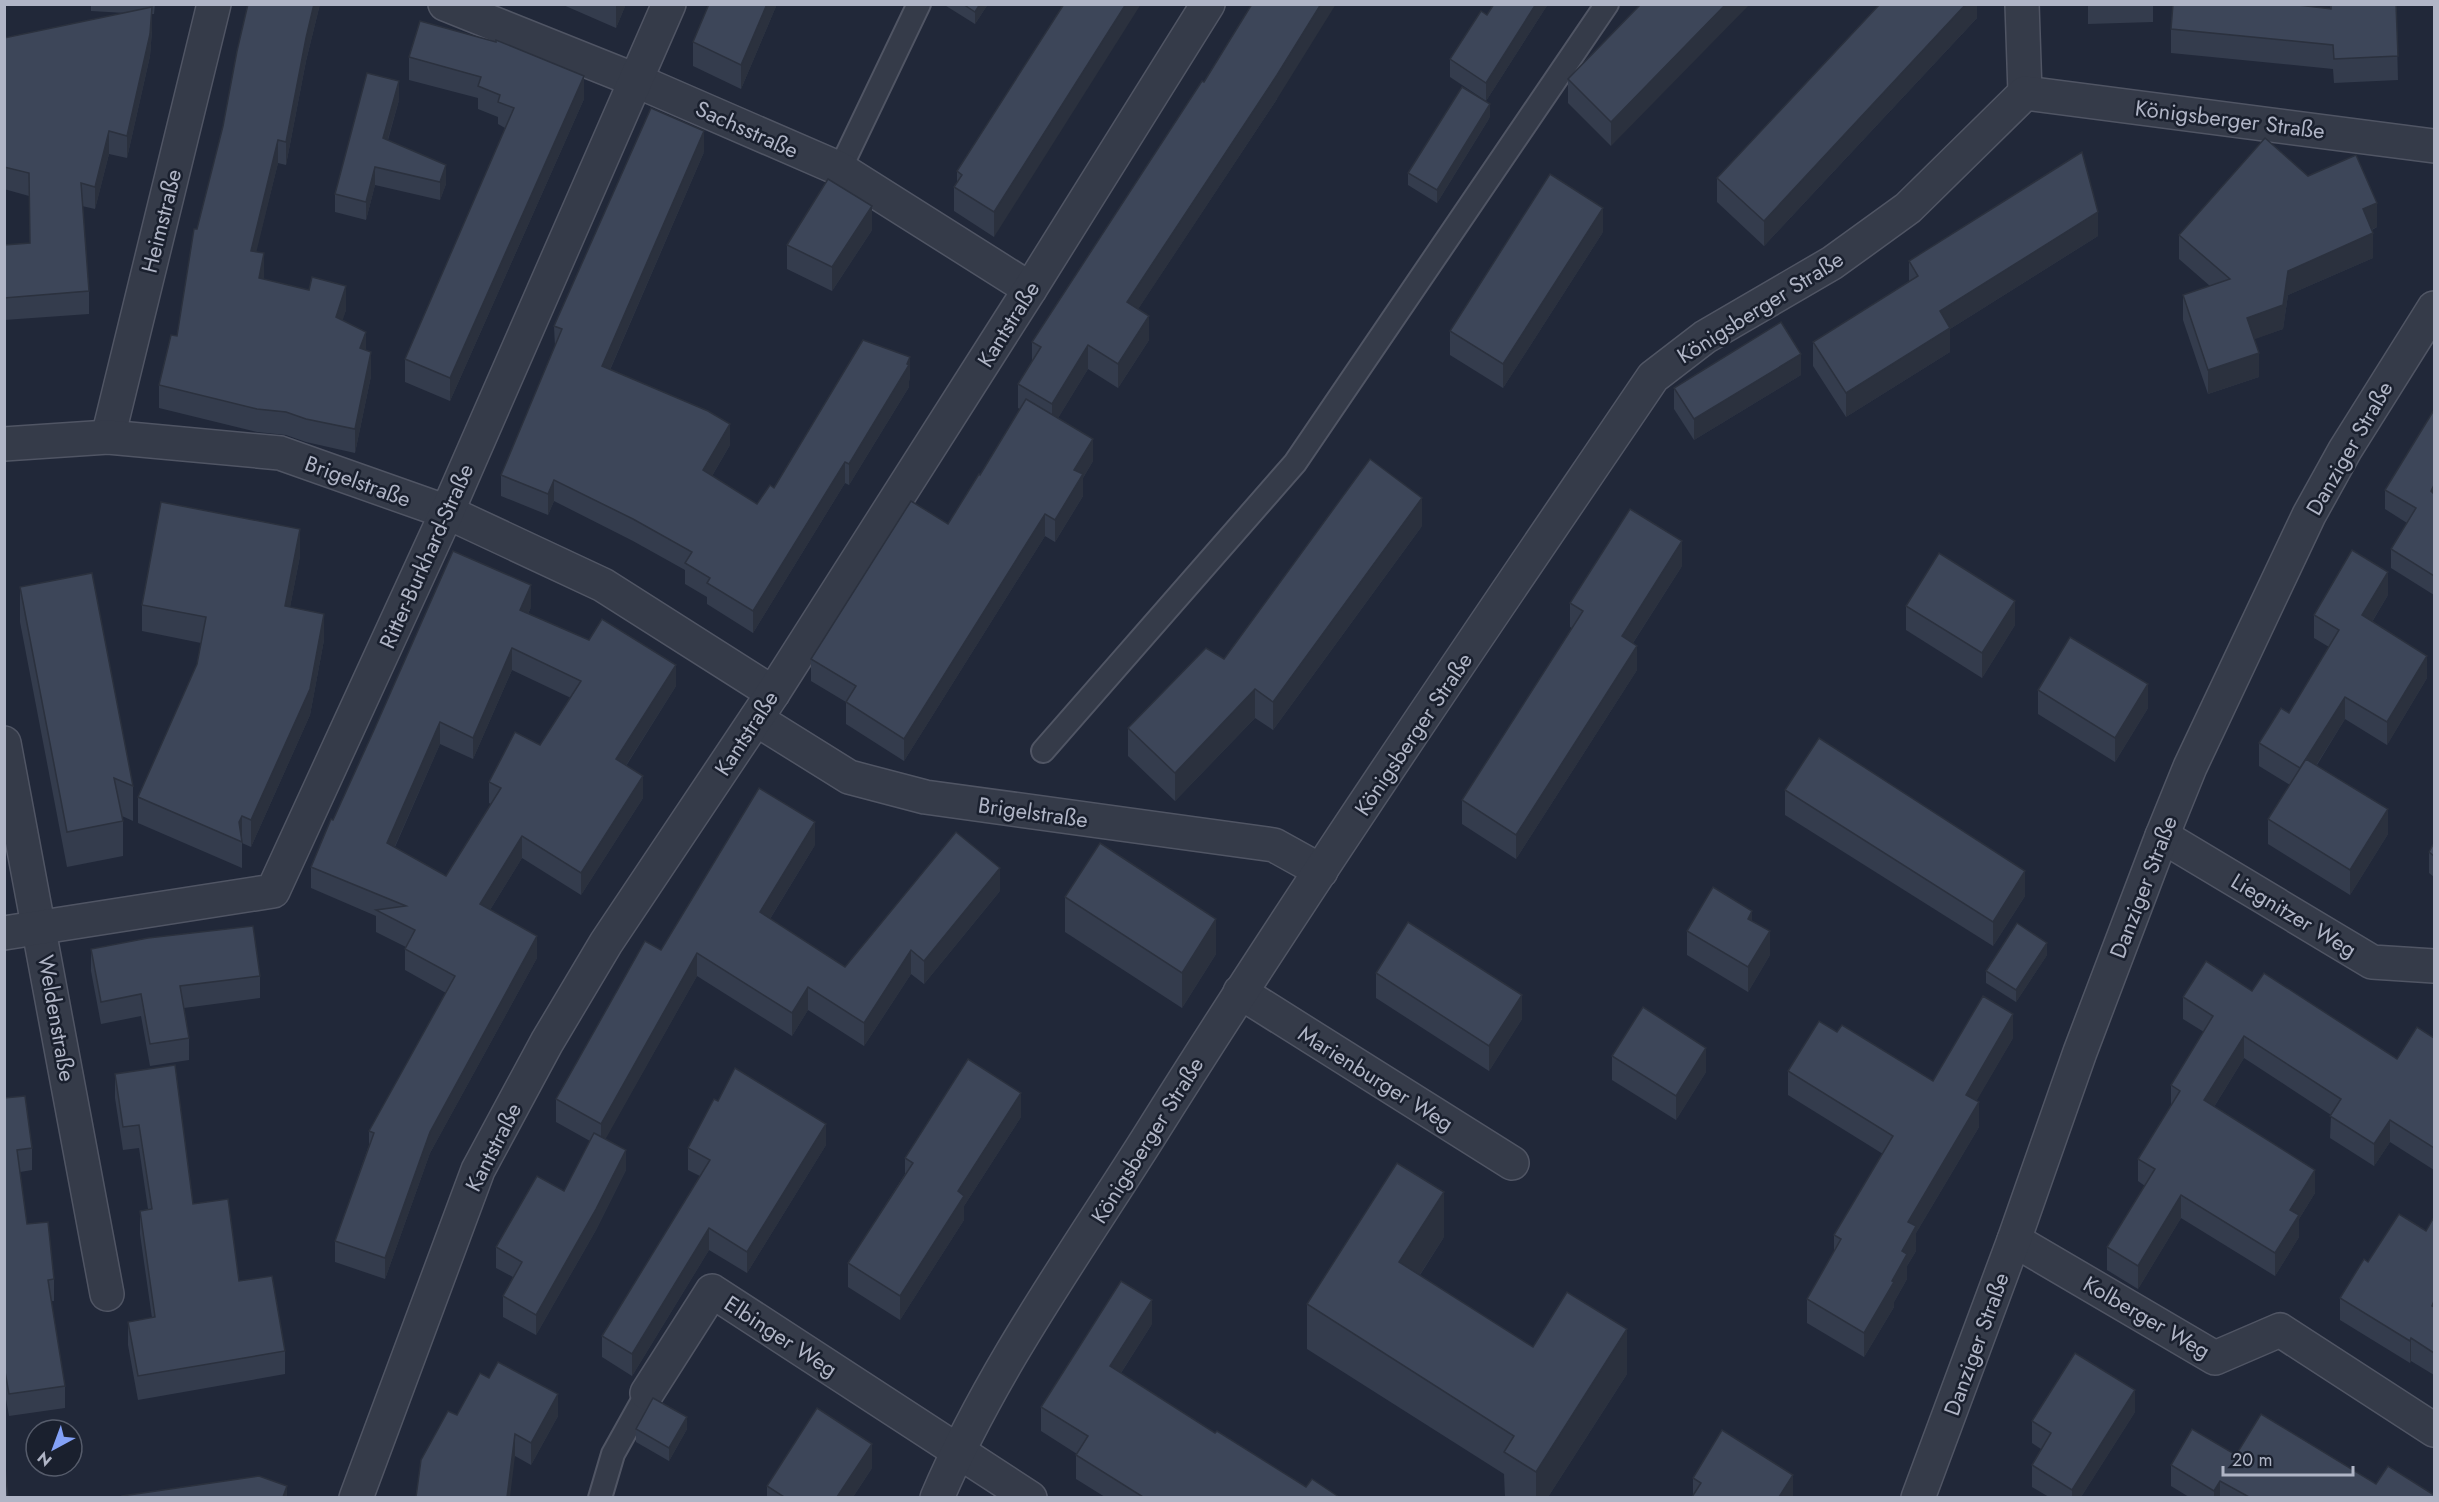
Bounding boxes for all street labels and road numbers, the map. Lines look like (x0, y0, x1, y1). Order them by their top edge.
street label: Königsberger Straße (2133, 91, 2327, 147)
street label: Sachsstraße (690, 92, 804, 166)
street label: Heimstraße (133, 166, 189, 276)
street label: Königsberger Straße (1671, 243, 1849, 371)
street label: Kantstraße (969, 275, 1047, 373)
street label: Danziger Straße (2298, 375, 2400, 521)
street label: Brigelstraße (301, 447, 415, 515)
street label: Ritter-Burkhard-Straße (371, 458, 481, 654)
street label: Königsberger Straße (1346, 646, 1480, 822)
street label: Kantstraße (706, 684, 786, 782)
street label: Brigelstraße (976, 788, 1090, 836)
street label: Danziger Straße (2101, 811, 2185, 963)
street label: Liegnitzer Weg (2225, 865, 2363, 965)
street label: Weldenstraße (30, 952, 84, 1084)
street label: Marienburger Weg (1292, 1017, 1460, 1139)
street label: Königsberger Straße (1083, 1051, 1211, 1229)
street label: Kantstraße (457, 1097, 529, 1197)
street label: Danziger Straße (1935, 1268, 2017, 1420)
street label: Kolberger Weg (2078, 1268, 2216, 1366)
street label: Elbinger Weg (718, 1287, 844, 1385)

